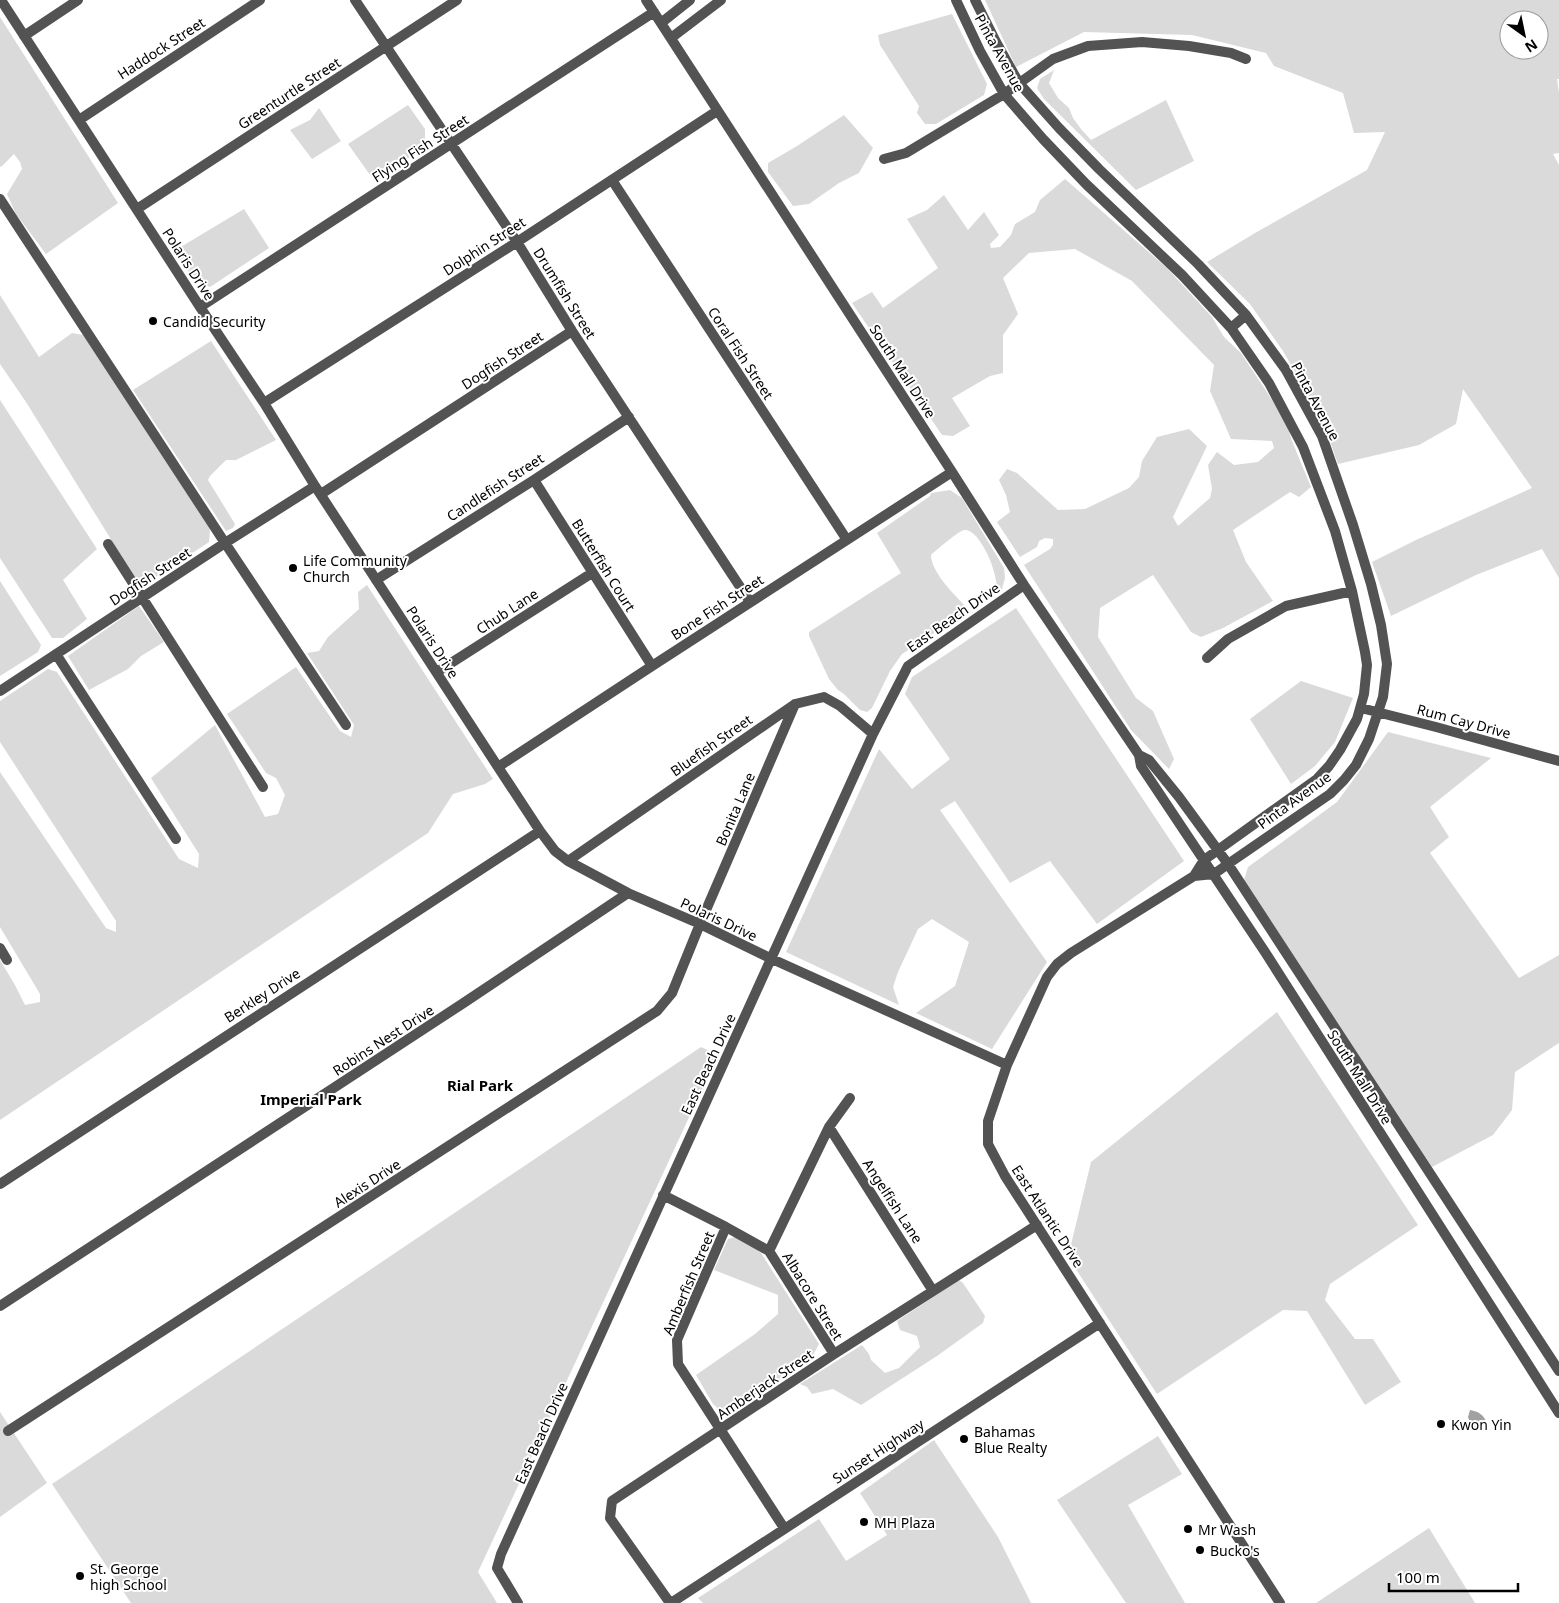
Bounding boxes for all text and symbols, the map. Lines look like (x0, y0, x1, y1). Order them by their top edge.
north arrow (1499, 10, 1549, 60)
street label: Pinta Avenue (971, 11, 1029, 95)
street label: Haddock Street (114, 13, 208, 83)
text: N (1521, 35, 1541, 57)
street label: Greenturtle Street (234, 53, 344, 133)
street label: Flying Fish Street (368, 110, 472, 186)
street label: Dolphin Street (439, 212, 529, 280)
street label: Polaris Drive (158, 224, 220, 304)
street label: Drumfish Street (529, 244, 601, 342)
street label: Coral Fish Street (704, 303, 778, 403)
place label: Candid Security (163, 312, 266, 331)
marker: Candid Security (147, 315, 159, 327)
street label: South Mall Drive (866, 320, 940, 422)
street label: Dogfish Street (457, 326, 547, 394)
street label: Pinta Avenue (1287, 358, 1345, 444)
street label: Candlefish Street (443, 449, 547, 525)
street label: Butterfish Court (568, 515, 640, 615)
street label: Dogfish Street (105, 542, 195, 610)
place label: Life Community Church (303, 551, 408, 586)
marker: Life Community Church (287, 562, 299, 574)
street label: Bone Fish Street (667, 570, 767, 644)
street label: East Beach Drive (903, 578, 1003, 656)
street label: Chub Lane (472, 584, 542, 638)
street label: Polaris Drive (402, 602, 464, 682)
street label: Rum Cay Drive (1415, 699, 1513, 743)
street label: Bluefish Street (666, 710, 756, 780)
street label: Pinta Avenue (1253, 767, 1335, 833)
street label: Bonita Lane (711, 769, 759, 849)
street label: Polaris Drive (677, 893, 761, 945)
street label: Berkley Drive (220, 963, 304, 1027)
street label: Robins Nest Drive (329, 1000, 437, 1080)
street label: East Beach Drive (676, 1010, 740, 1118)
street label: South Mall Drive (1323, 1026, 1397, 1128)
district label: Rial Park (447, 1075, 514, 1095)
district label: Imperial Park (260, 1089, 363, 1109)
street label: Alexis Drive (330, 1154, 404, 1212)
street label: Angelfish Lane (859, 1155, 927, 1247)
street label: East Atlantic Drive (1008, 1161, 1088, 1271)
street label: Amberfish Street (658, 1228, 718, 1338)
street label: Albacore Street (778, 1248, 848, 1344)
street label: Amberjack Street (713, 1345, 817, 1423)
street label: East Beach Drive (510, 1379, 572, 1487)
street label: Sunset Highway (829, 1414, 928, 1488)
place label: Kwon Yin (1451, 1415, 1512, 1434)
marker: Kwon Yin (1435, 1418, 1447, 1430)
place label: Bahamas Blue Realty (974, 1422, 1048, 1457)
marker: Bahamas Blue Realty (958, 1433, 970, 1445)
place label: MH Plaza (874, 1513, 935, 1532)
marker: MH Plaza (858, 1516, 870, 1528)
place label: Mr Wash (1198, 1520, 1256, 1539)
marker: Mr Wash (1182, 1523, 1194, 1535)
place label: Bucko's (1210, 1541, 1260, 1560)
marker: Bucko's (1194, 1544, 1206, 1556)
place label: St. George high School (90, 1559, 167, 1594)
scale bar (1389, 1560, 1518, 1592)
text: 100 m (1396, 1567, 1440, 1587)
marker: St. George high School (74, 1570, 86, 1582)

